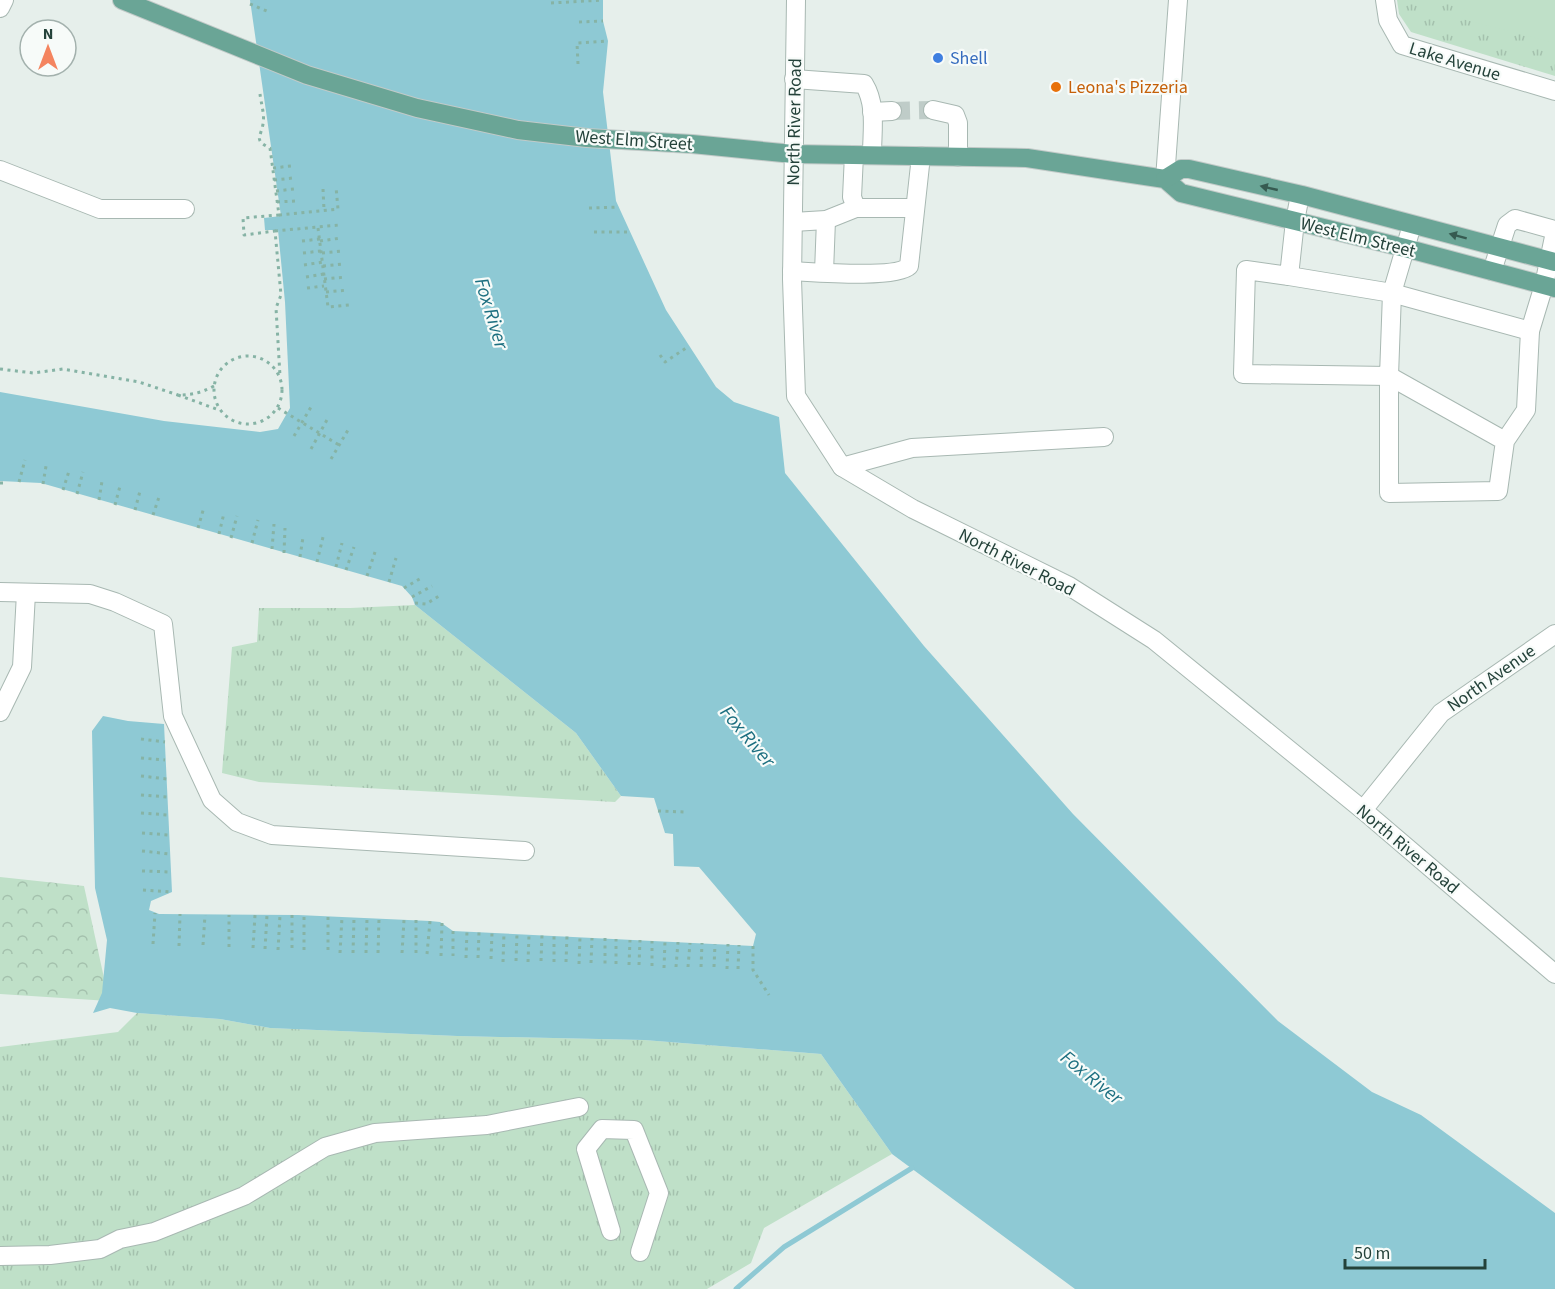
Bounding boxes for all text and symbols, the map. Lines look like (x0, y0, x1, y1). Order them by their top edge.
north arrow (18, 18, 78, 78)
text: N (43, 23, 53, 45)
street label: Lake Avenue (1406, 36, 1504, 87)
place label: Shell (950, 46, 988, 71)
marker: Shell (931, 51, 945, 65)
street label: North River Road (781, 58, 808, 186)
place label: Leona's Pizzeria (1068, 75, 1188, 100)
marker: Leona's Pizzeria (1049, 80, 1063, 94)
street label: West Elm Street (574, 124, 694, 157)
one-way arrow (1260, 182, 1278, 192)
street label: West Elm Street (1298, 211, 1418, 264)
one-way arrow (1449, 231, 1467, 241)
water label: Fox River (467, 274, 515, 353)
street label: North River Road (954, 522, 1079, 603)
street label: North Avenue (1442, 639, 1541, 718)
water label: Fox River (713, 700, 782, 774)
street label: North River Road (1351, 799, 1465, 900)
water label: Fox River (1054, 1044, 1129, 1112)
scale bar (1345, 1232, 1484, 1270)
text: 50 m (1354, 1241, 1390, 1266)

